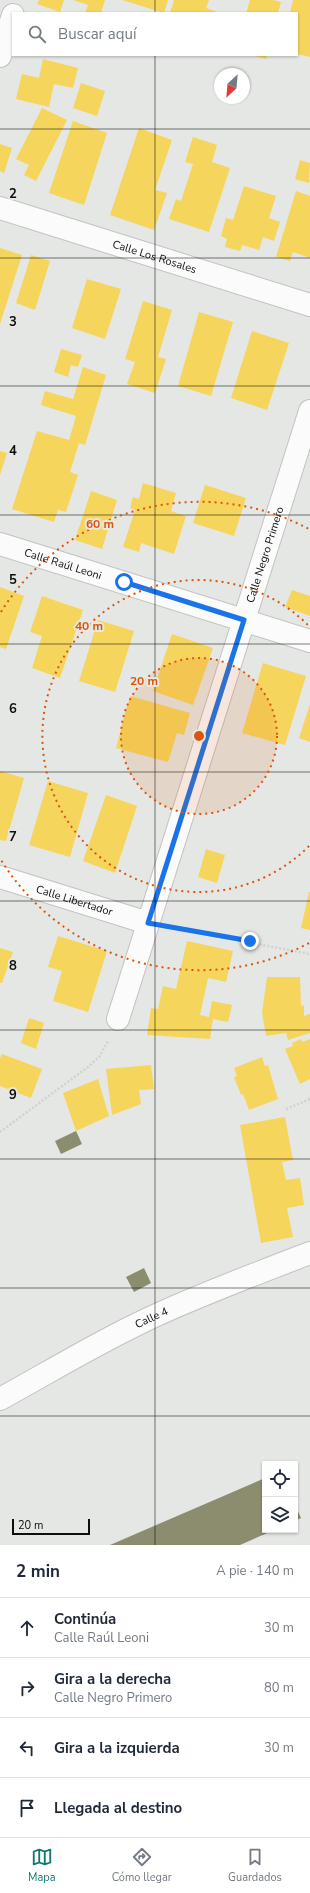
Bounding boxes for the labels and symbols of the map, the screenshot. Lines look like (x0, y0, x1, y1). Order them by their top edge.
north arrow (214, 68, 250, 104)
text: 2 (9, 185, 17, 203)
street label: Calle Los Rosales (111, 237, 198, 277)
text: 3 (9, 313, 17, 331)
text: 4 (9, 442, 17, 460)
street label: Calle Negro Primero (243, 505, 287, 605)
text: 60 m (86, 516, 114, 532)
street label: Calle Raúl Leoni (22, 545, 103, 583)
text: 5 (9, 571, 17, 589)
route start (115, 573, 133, 591)
text: 40 m (75, 618, 103, 634)
text: 20 m (130, 673, 158, 689)
text: 6 (9, 700, 17, 718)
centre of rings (192, 729, 206, 743)
text: 7 (9, 828, 17, 846)
street label: Calle Libertador (34, 882, 115, 920)
route end (241, 932, 259, 950)
text: 8 (9, 957, 17, 975)
text: 9 (9, 1086, 17, 1104)
street label: Calle 4 (133, 1304, 171, 1332)
scale bar (12, 1517, 90, 1536)

